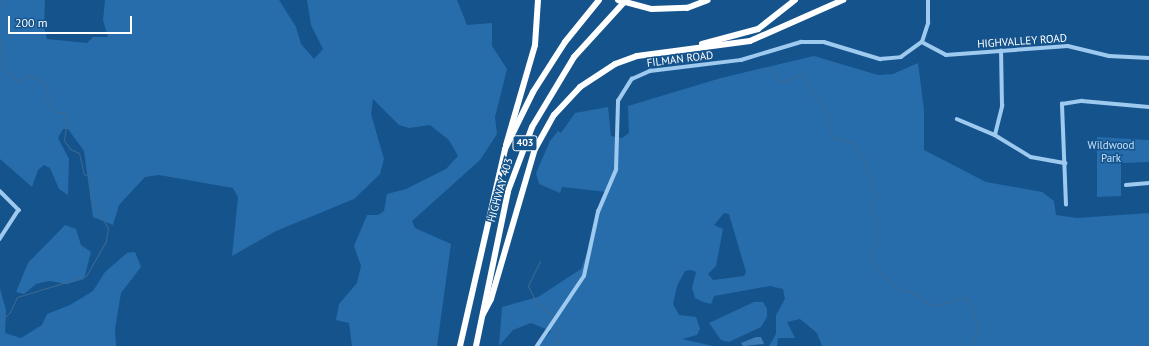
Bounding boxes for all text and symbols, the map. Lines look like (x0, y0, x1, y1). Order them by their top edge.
scale bar (10, 8, 134, 34)
text: 200 m (15, 15, 48, 30)
street label: HIGHVALLEY ROAD (977, 31, 1067, 51)
street label: FILMAN ROAD (646, 48, 714, 70)
road number: 403 (512, 135, 538, 151)
park label: Wildwood Park (1088, 139, 1134, 165)
street label: HIGHWAY 403 (485, 156, 515, 224)

